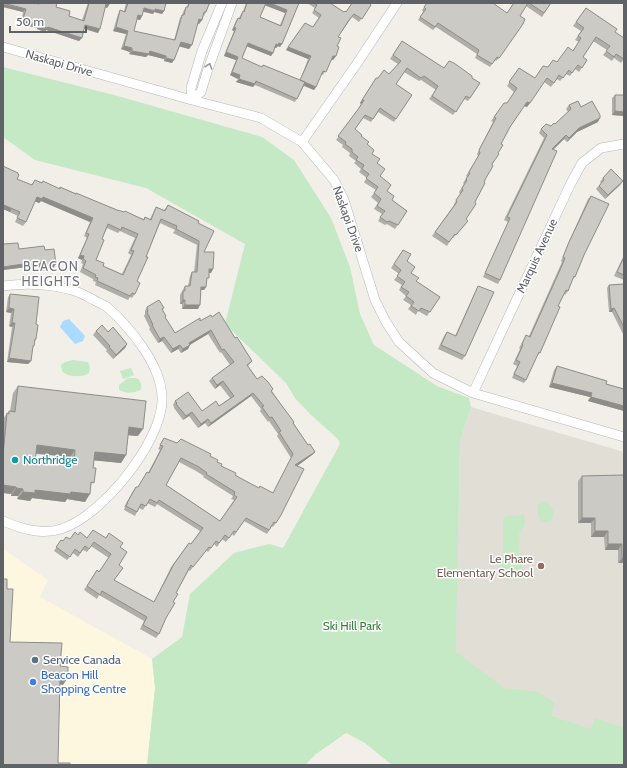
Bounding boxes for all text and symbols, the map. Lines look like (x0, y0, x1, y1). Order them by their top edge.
scale bar (10, 8, 86, 34)
text: 50 m (16, 14, 44, 29)
street label: Naskapi Drive (24, 46, 94, 79)
one-way arrow (204, 63, 212, 70)
street label: Naskapi Drive (330, 184, 367, 254)
street label: Marquis Avenue (513, 216, 560, 295)
district label: BEACON HEIGHTS (21, 258, 81, 289)
place label: Northridge (23, 452, 77, 467)
marker: Northridge (10, 455, 20, 465)
place label: Le Phare Elementary School (437, 551, 533, 580)
marker: Le Phare Elementary School (536, 561, 546, 571)
park label: Ski Hill Park (323, 618, 382, 633)
place label: Service Canada (43, 652, 121, 667)
marker: Service Canada (30, 655, 40, 665)
place label: Beacon Hill Shopping Centre (41, 667, 126, 696)
marker: Beacon Hill Shopping Centre (28, 677, 38, 687)

